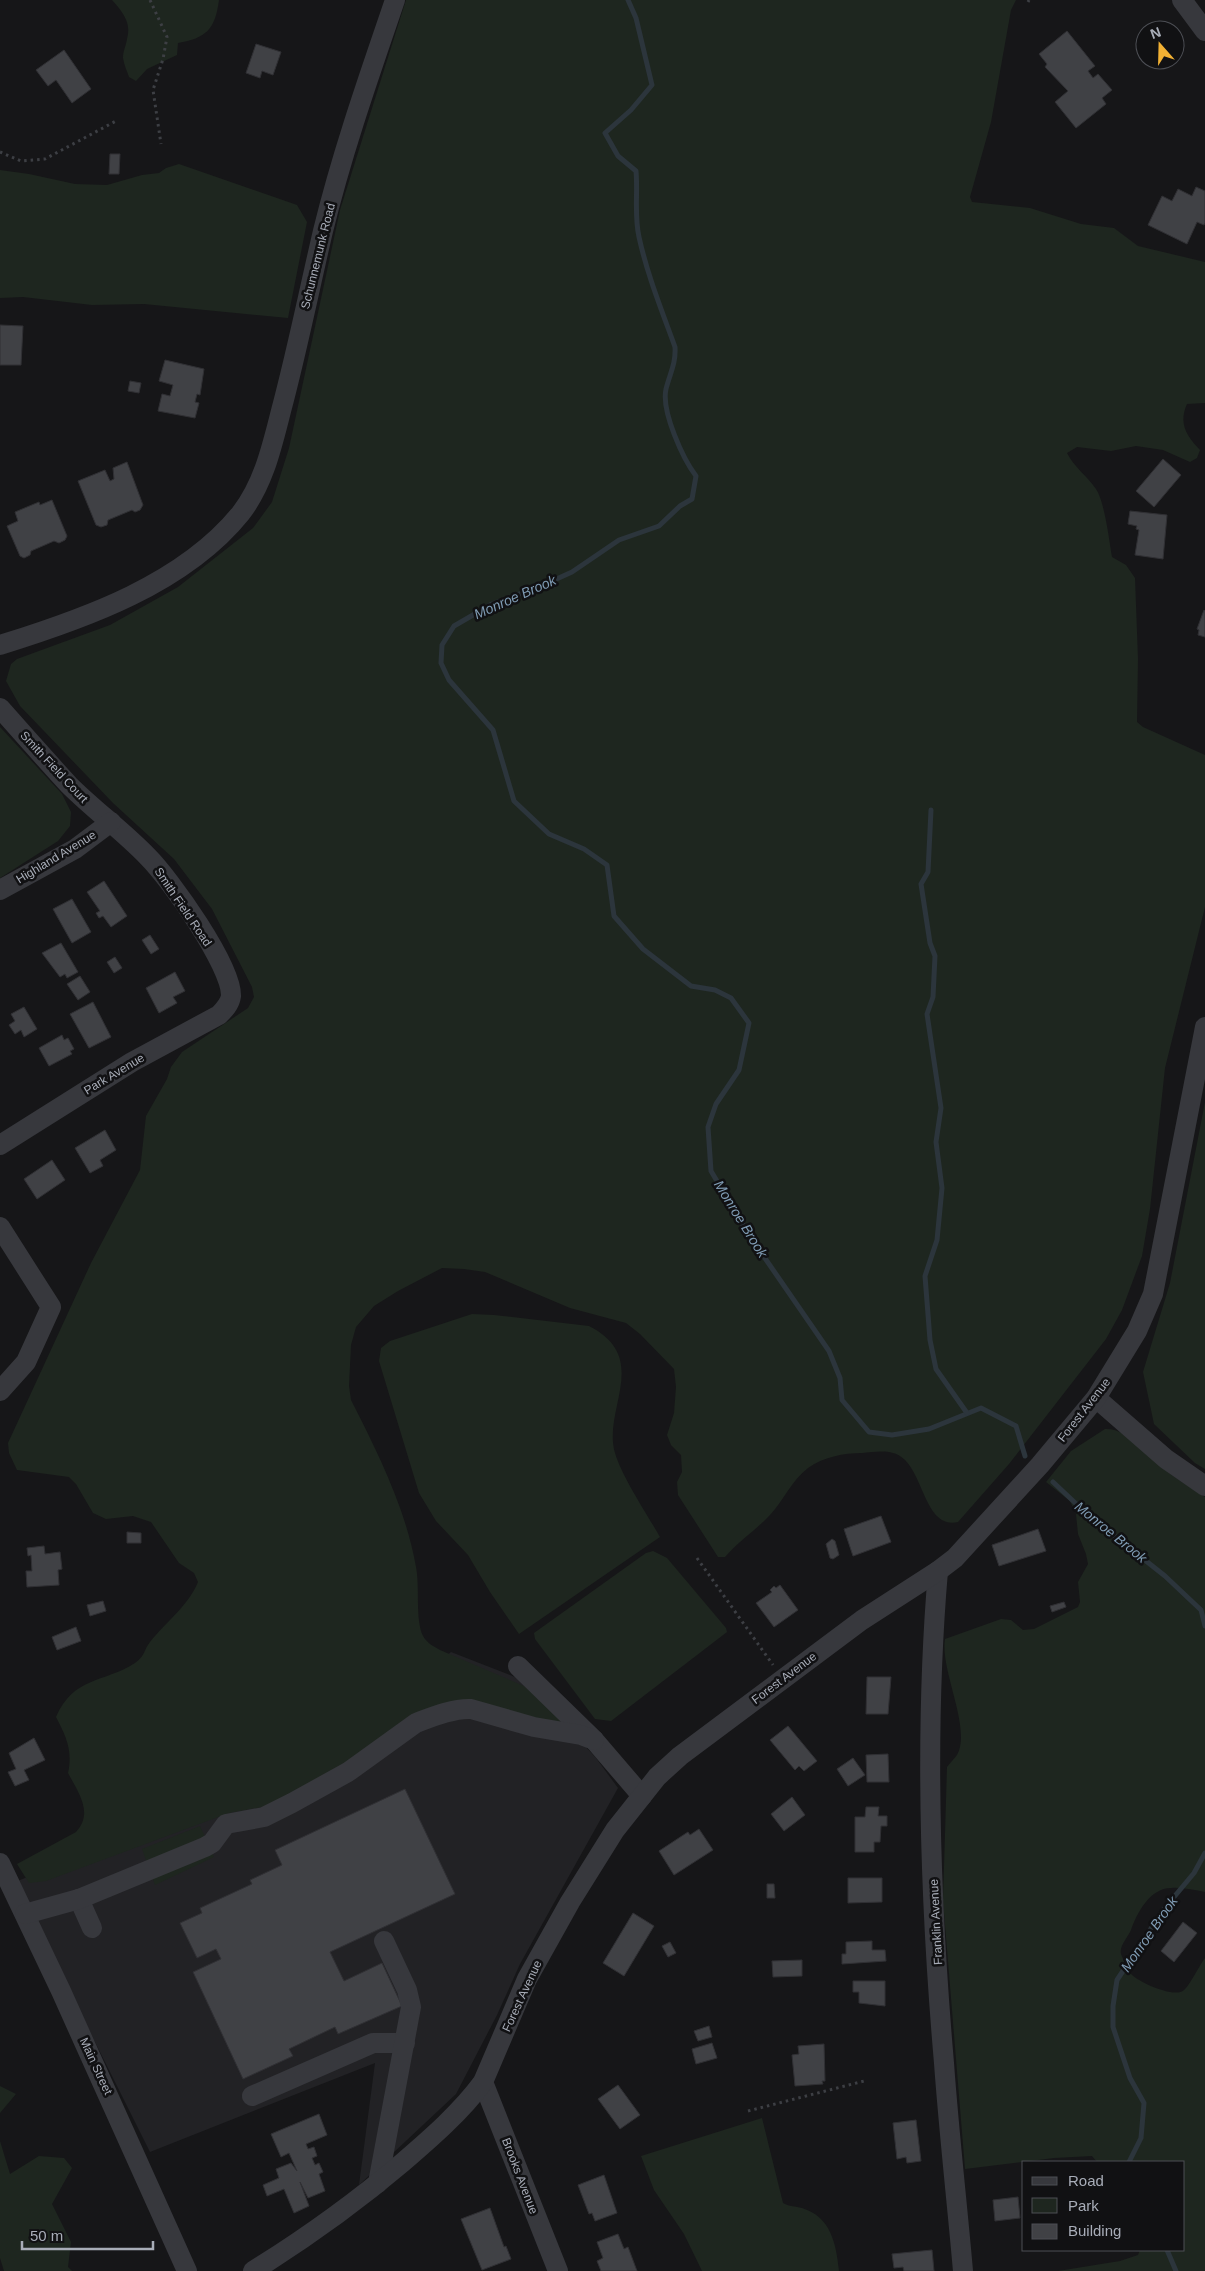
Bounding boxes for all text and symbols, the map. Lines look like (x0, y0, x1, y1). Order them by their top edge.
north arrow (1135, 20, 1185, 70)
text: N (1148, 24, 1163, 42)
street label: Schunnemunk Road (298, 202, 338, 310)
water label: Monroe Brook (472, 571, 559, 622)
street label: Smith Field Court (17, 728, 91, 806)
street label: Highland Avenue (14, 828, 99, 886)
street label: Smith Field Road (151, 865, 215, 949)
street label: Park Avenue (81, 1050, 147, 1097)
water label: Monroe Brook (711, 1177, 772, 1261)
street label: Forest Avenue (1055, 1375, 1113, 1445)
water label: Monroe Brook (1072, 1498, 1151, 1567)
street label: Forest Avenue (749, 1649, 819, 1707)
street label: Franklin Avenue (927, 1878, 945, 1965)
water label: Monroe Brook (1117, 1893, 1181, 1975)
street label: Forest Avenue (499, 1958, 545, 2034)
street label: Main Street (77, 2035, 116, 2097)
street label: Brooks Avenue (499, 2136, 541, 2216)
legend (1022, 2161, 1185, 2251)
text: Road (1068, 2172, 1104, 2189)
text: Park (1068, 2197, 1099, 2214)
scale bar (22, 2218, 154, 2250)
text: Building (1068, 2222, 1121, 2239)
text: 50 m (30, 2227, 63, 2244)

